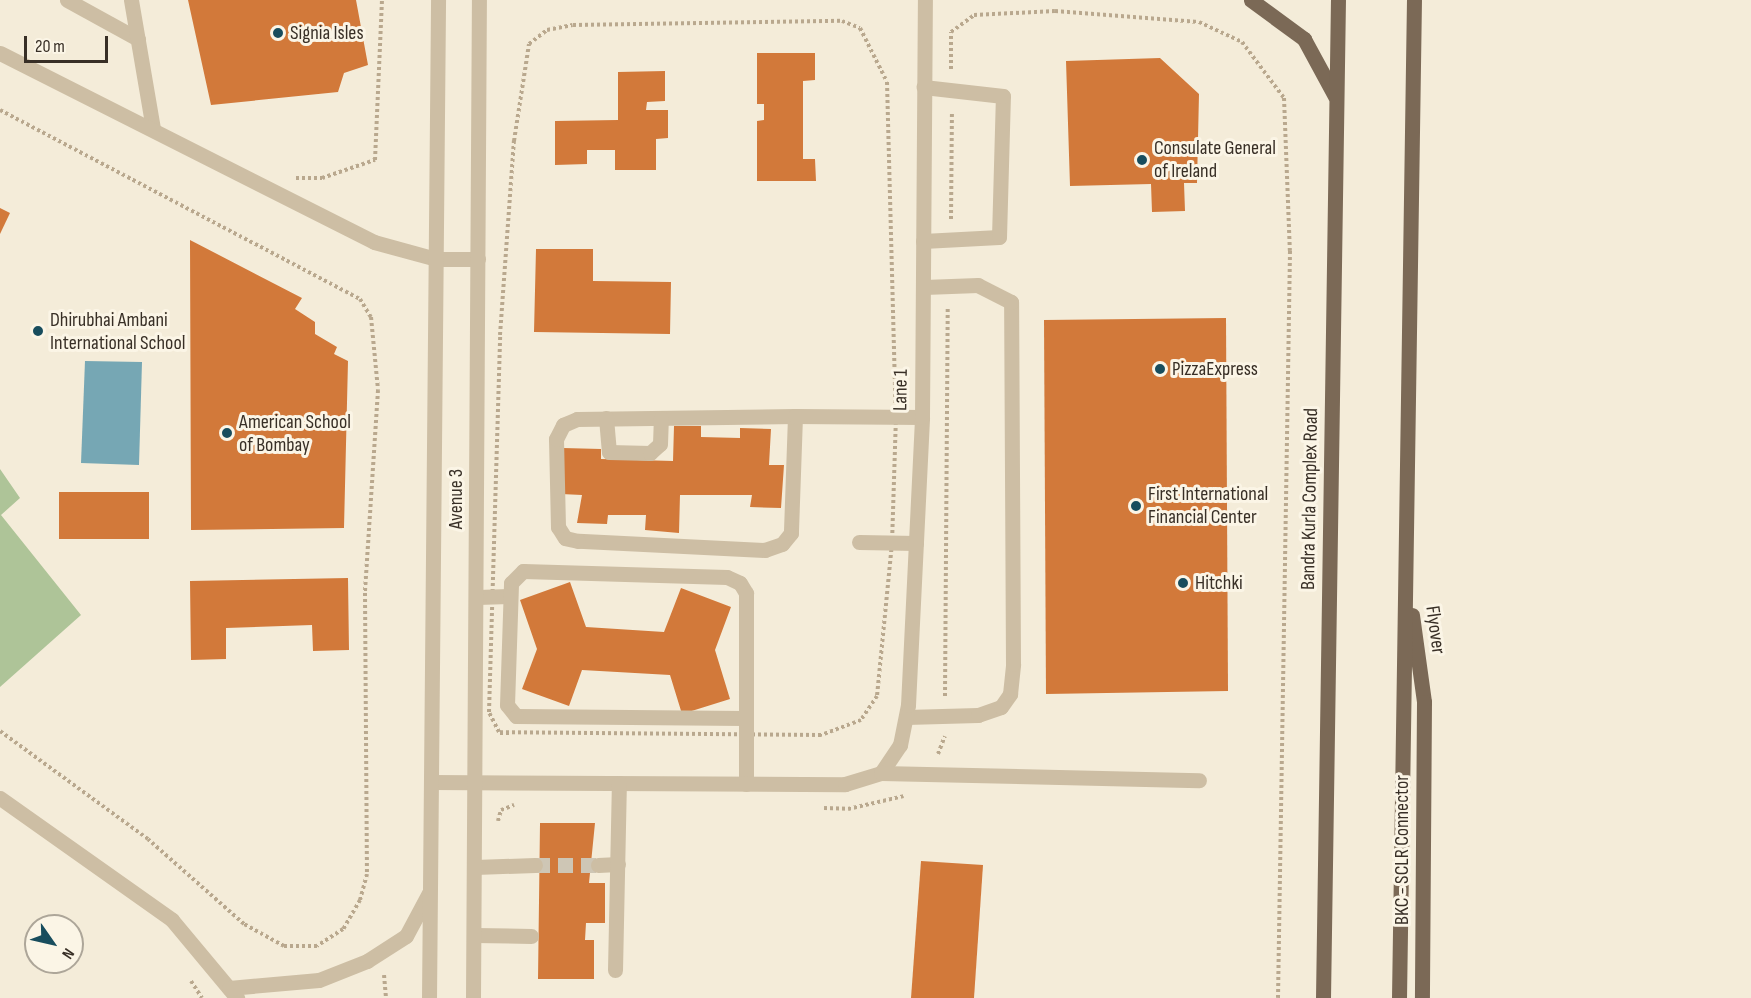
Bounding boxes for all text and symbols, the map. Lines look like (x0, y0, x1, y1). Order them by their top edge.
place label: Signia Isles (290, 21, 364, 45)
scale bar (27, 24, 111, 62)
marker: Signia Isles (271, 26, 285, 40)
text: 20 m (35, 36, 65, 57)
place label: Consulate General of Ireland (1154, 136, 1276, 183)
marker: Consulate General of Ireland (1135, 153, 1149, 167)
place label: Dhirubhai Ambani International School (50, 308, 185, 355)
marker: Dhirubhai Ambani International School (31, 324, 45, 338)
place label: PizzaExpress (1172, 357, 1258, 381)
marker: PizzaExpress (1153, 362, 1167, 376)
street label: Lane 1 (889, 369, 913, 411)
street label: Bandra Kurla Complex Road (1296, 408, 1324, 590)
place label: American School of Bombay (239, 410, 351, 457)
marker: American School of Bombay (220, 426, 234, 440)
street label: Avenue 3 (444, 469, 468, 529)
place label: First International Financial Center (1148, 482, 1268, 529)
marker: First International Financial Center (1129, 499, 1143, 513)
place label: Hitchki (1195, 571, 1243, 595)
marker: Hitchki (1176, 576, 1190, 590)
street label: Flyover (1420, 604, 1450, 656)
street label: BKC - SCLR Connector (1390, 775, 1414, 925)
north arrow (24, 914, 84, 974)
text: N (57, 944, 78, 962)

